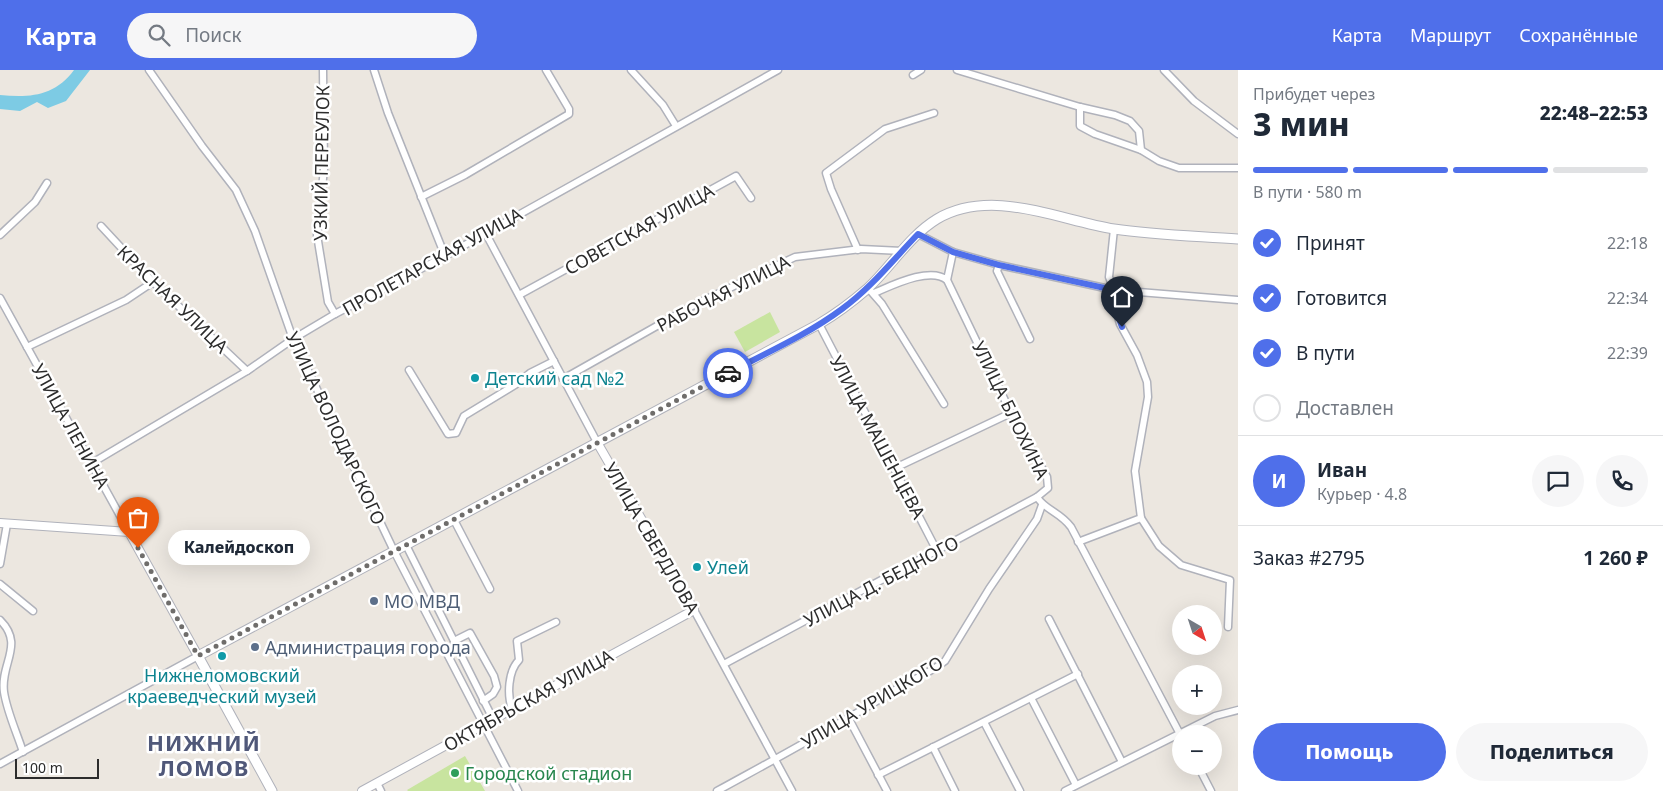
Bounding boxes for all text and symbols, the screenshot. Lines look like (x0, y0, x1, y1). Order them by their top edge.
search box (127, 13, 477, 58)
text: Карта (25, 19, 97, 52)
icon: search (145, 21, 173, 49)
text: Поиск (185, 22, 242, 48)
text: Карта (1332, 23, 1382, 47)
text: Маршрут (1410, 23, 1491, 47)
text: Сохранённые (1519, 23, 1638, 47)
text: Прибудет через (1253, 83, 1375, 105)
street label: УЗКИЙ ПЕРЕУЛОК (308, 84, 334, 241)
text: 22:48–22:53 (1540, 100, 1648, 126)
text: 3 мин (1253, 102, 1350, 145)
street label: СОВЕТСКАЯ УЛИЦА (560, 178, 718, 280)
text: В пути · 580 m (1253, 181, 1362, 203)
street label: ПРОЛЕТАРСКАЯ УЛИЦА (338, 201, 527, 321)
icon: check (1253, 229, 1281, 257)
text: Принят (1296, 230, 1365, 256)
text: 22:18 (1607, 232, 1648, 254)
street label: КРАСНАЯ УЛИЦА (112, 240, 234, 358)
street label: РАБОЧАЯ УЛИЦА (652, 249, 794, 337)
pin (1101, 276, 1143, 327)
icon: home (1108, 283, 1136, 311)
icon: check (1253, 284, 1281, 312)
text: Готовится (1296, 285, 1387, 311)
text: 22:34 (1607, 287, 1648, 309)
street label: УЛИЦА ВОЛОДАРСКОГО (281, 328, 391, 528)
street label: УЛИЦА БЛОХИНА (967, 337, 1055, 484)
icon: check (1253, 339, 1281, 367)
text: В пути (1296, 340, 1355, 366)
text: 22:39 (1607, 342, 1648, 364)
courier (703, 348, 753, 398)
street label: УЛИЦА МАШЕНЦЕВА (825, 351, 931, 523)
street label: УЛИЦА ЛЕНИНА (27, 359, 116, 493)
icon: car (714, 359, 742, 387)
place label: Детский сад №2 (485, 366, 625, 390)
marker: Детский сад №2 (469, 372, 481, 384)
text: Доставлен (1296, 395, 1394, 421)
button: chat (1532, 455, 1584, 507)
button: phone (1596, 455, 1648, 507)
text: Иван (1317, 457, 1367, 483)
street label: УЛИЦА СВЕРДЛОВА (599, 458, 705, 619)
text: И (1271, 468, 1287, 494)
text: Курьер · 4.8 (1317, 483, 1407, 505)
pin (117, 497, 159, 548)
icon: bag (124, 504, 152, 532)
callout: Калейдоскоп (168, 530, 310, 566)
street label: УЛИЦА Д. БЕДНОГО (799, 530, 963, 632)
text: Калейдоскоп (184, 536, 294, 558)
text: Заказ #2795 (1253, 545, 1365, 571)
text: 1 260 ₽ (1583, 545, 1648, 571)
place label: Улей (707, 555, 749, 579)
marker: Улей (691, 561, 703, 573)
place label: МО МВД (384, 589, 460, 613)
marker: МО МВД (368, 595, 380, 607)
north arrow (1172, 605, 1222, 655)
map controls (1172, 605, 1222, 775)
place label: Администрация города (265, 635, 471, 659)
marker: Администрация города (249, 641, 261, 653)
street label: ОКТЯБРЬСКАЯ УЛИЦА (439, 643, 617, 757)
marker: Нижнеломовский краеведческий музей (216, 650, 228, 662)
street label: УЛИЦА УРИЦКОГО (797, 650, 947, 754)
place label: Нижнеломовский краеведческий музей (127, 663, 317, 708)
button: + (1172, 665, 1222, 715)
button: Помощь (1253, 723, 1446, 781)
button: Поделиться (1456, 723, 1648, 781)
button: − (1172, 725, 1222, 775)
district label: НИЖНИЙ ЛОМОВ (147, 727, 261, 782)
scale bar (15, 756, 99, 779)
text: 100 m (22, 758, 63, 777)
place label: Городской стадион (465, 761, 632, 785)
marker: Городской стадион (449, 767, 461, 779)

